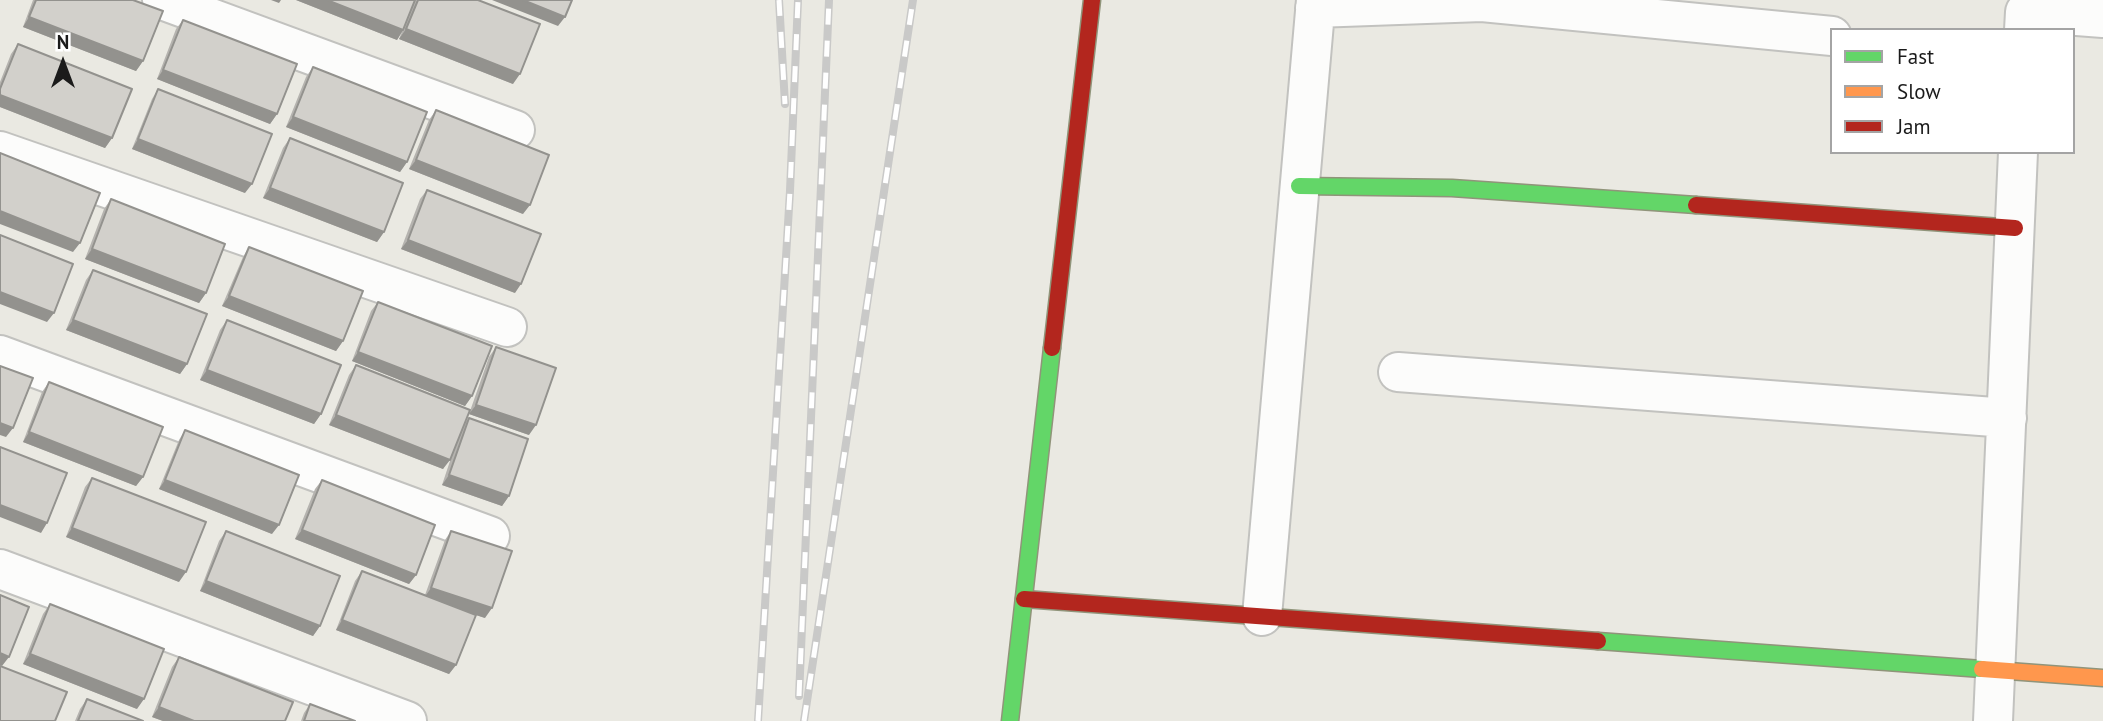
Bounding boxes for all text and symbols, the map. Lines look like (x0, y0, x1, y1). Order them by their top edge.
north arrow (28, 28, 98, 98)
legend (1830, 28, 2075, 154)
text: N (57, 30, 69, 54)
text: Fast (1897, 43, 1934, 70)
text: Slow (1897, 78, 1941, 105)
text: Jam (1897, 113, 1931, 140)

